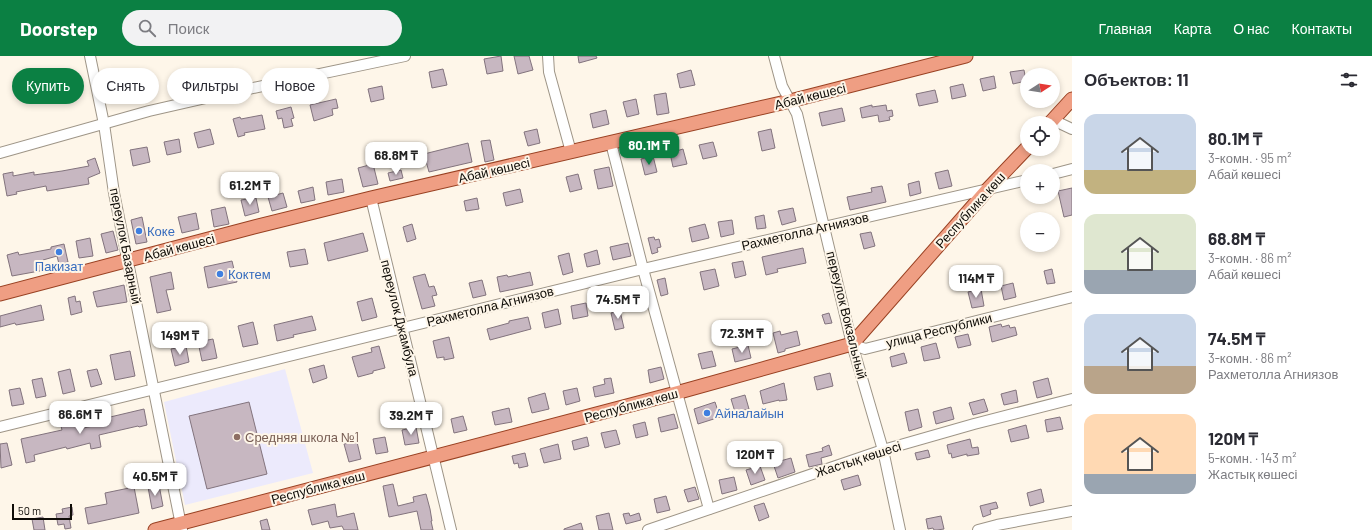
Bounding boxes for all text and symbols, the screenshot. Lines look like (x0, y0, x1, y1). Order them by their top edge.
search box (122, 10, 402, 46)
text: Doorstep (20, 17, 98, 40)
icon: search (136, 17, 158, 39)
text: Поиск (168, 19, 209, 37)
text: Главная (1099, 20, 1152, 37)
text: Карта (1174, 20, 1211, 37)
text: О нас (1233, 20, 1270, 37)
text: Контакты (1292, 20, 1352, 37)
chip: Купить (12, 68, 84, 104)
chip: Снять (92, 68, 159, 104)
chip: Фильтры (167, 68, 253, 104)
chip: Новое (261, 68, 329, 104)
north arrow (1020, 68, 1060, 108)
map controls (1020, 68, 1060, 252)
text: Объектов: 11 (1084, 69, 1189, 89)
icon: filters (1338, 69, 1360, 91)
street label: Абай көшесі (773, 79, 847, 113)
button: locate (1020, 116, 1060, 156)
text: 80.1M ₸ (1208, 128, 1262, 148)
icon: home (1116, 130, 1164, 178)
pin: 80.1M ₸ (612, 132, 686, 166)
text: 80.1M ₸ (628, 137, 670, 153)
pin: 68.8M ₸ (359, 142, 433, 176)
text: 68.8M ₸ (374, 147, 418, 163)
text: 3-комн. · 95 m² (1208, 150, 1292, 166)
street label: Абай көшесі (457, 154, 531, 186)
button: + (1020, 164, 1060, 204)
text: Абай көшесі (1208, 166, 1281, 182)
street label: Республика көш (932, 169, 1008, 251)
pin: 61.2M ₸ (213, 172, 287, 206)
text: 61.2M ₸ (229, 177, 271, 193)
street label: переулок Базарный (107, 187, 145, 305)
street label: Рахметолла Агниязов (740, 209, 870, 253)
button: − (1020, 212, 1060, 252)
place label: Коке (147, 223, 175, 239)
marker: Коке (134, 226, 144, 236)
text: 68.8M ₸ (1208, 228, 1265, 248)
street label: Абай көшесі (142, 230, 216, 264)
icon: home (1116, 230, 1164, 278)
marker: Пакизат (54, 247, 64, 257)
street label: переулок Вокзальный (823, 249, 871, 381)
text: 3-комн. · 86 m² (1208, 250, 1292, 266)
place label: Пакизат (35, 258, 83, 274)
street label: переулок Джамбула (378, 258, 422, 379)
pin: 114M ₸ (943, 265, 1009, 299)
place label: Коктем (228, 266, 271, 282)
text: Абай көшесі (1208, 266, 1281, 282)
marker: Коктем (215, 269, 225, 279)
text: 114M ₸ (958, 270, 994, 286)
street label: Рахметолла Агниязов (425, 282, 555, 330)
pin: 74.5M ₸ (581, 286, 655, 320)
text: 74.5M ₸ (596, 291, 640, 307)
street label: улица Республики (884, 309, 994, 351)
pin: 72.3M ₸ (705, 320, 779, 354)
pin: 149M ₸ (147, 322, 213, 356)
text: 72.3M ₸ (720, 325, 764, 341)
text: 149M ₸ (161, 327, 199, 343)
text: 74.5M ₸ (1208, 328, 1265, 348)
icon: home (1116, 330, 1164, 378)
text: 3-комн. · 86 m² (1208, 350, 1292, 366)
text: Рахметолла Агниязов (1208, 366, 1338, 382)
street label: Республика көш (582, 385, 680, 425)
pin: 86.6M ₸ (43, 401, 117, 435)
pin: 39.2M ₸ (374, 402, 448, 436)
place label: Айналайын (715, 405, 784, 421)
text: 86.6M ₸ (58, 406, 102, 422)
text: 39.2M ₸ (389, 407, 433, 423)
marker: Айналайын (702, 408, 712, 418)
text: 120M ₸ (1208, 428, 1258, 448)
place label: Средняя школа №1 (245, 429, 359, 445)
icon: home (1116, 430, 1164, 478)
marker: Средняя школа №1 (232, 432, 242, 442)
street label: Жастық көшесі (813, 438, 903, 480)
pin: 120M ₸ (722, 441, 788, 475)
text: 120M ₸ (736, 446, 774, 462)
text: 5-комн. · 143 m² (1208, 450, 1297, 466)
pin: 40.5M ₸ (118, 463, 192, 497)
text: Жастық көшесі (1208, 466, 1297, 482)
street label: Республика көш (269, 467, 367, 507)
text: 40.5M ₸ (133, 468, 177, 484)
scale bar (12, 502, 72, 521)
text: 50 m (18, 504, 41, 517)

